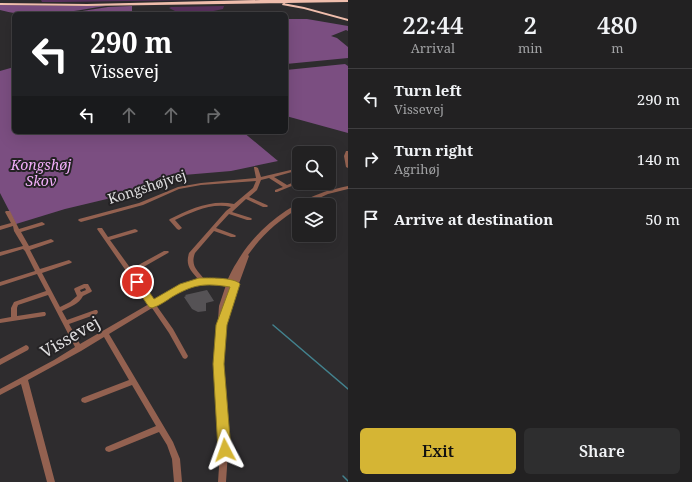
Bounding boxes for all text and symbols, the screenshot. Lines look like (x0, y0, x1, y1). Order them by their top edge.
text: 22:44 (402, 8, 464, 41)
text: 2 (524, 8, 537, 41)
text: 480 (597, 8, 638, 41)
text: 290 m (90, 23, 172, 61)
icon: left (24, 28, 76, 80)
text: Arrival (411, 39, 455, 57)
text: min (518, 39, 543, 57)
text: m (611, 39, 623, 57)
text: Vissevej (90, 59, 159, 83)
text: Turn left (394, 80, 462, 100)
icon: left (360, 88, 382, 110)
text: 290 m (637, 89, 680, 109)
text: Vissevej (394, 100, 444, 118)
icon: left (76, 104, 98, 126)
icon: ahead (118, 104, 140, 126)
icon: ahead (160, 104, 182, 126)
icon: right (202, 104, 224, 126)
text: Turn right (394, 140, 473, 160)
map controls (292, 146, 336, 242)
button: search (292, 146, 336, 190)
icon: right (360, 148, 382, 170)
text: 140 m (637, 149, 680, 169)
park label: Kongshøj Skov (10, 155, 71, 190)
text: Agrihøj (394, 160, 440, 178)
street label: Kongshøjvej (105, 165, 189, 208)
button: layers (292, 198, 336, 242)
icon: arrive (360, 208, 382, 230)
text: Arrive at destination (394, 209, 553, 229)
text: 50 m (645, 209, 680, 229)
pin (120, 265, 154, 299)
icon: arrive (126, 271, 148, 293)
street label: Vissevej (36, 310, 104, 363)
button: Exit (360, 428, 516, 474)
button: Share (524, 428, 680, 474)
position arrow (204, 429, 246, 471)

